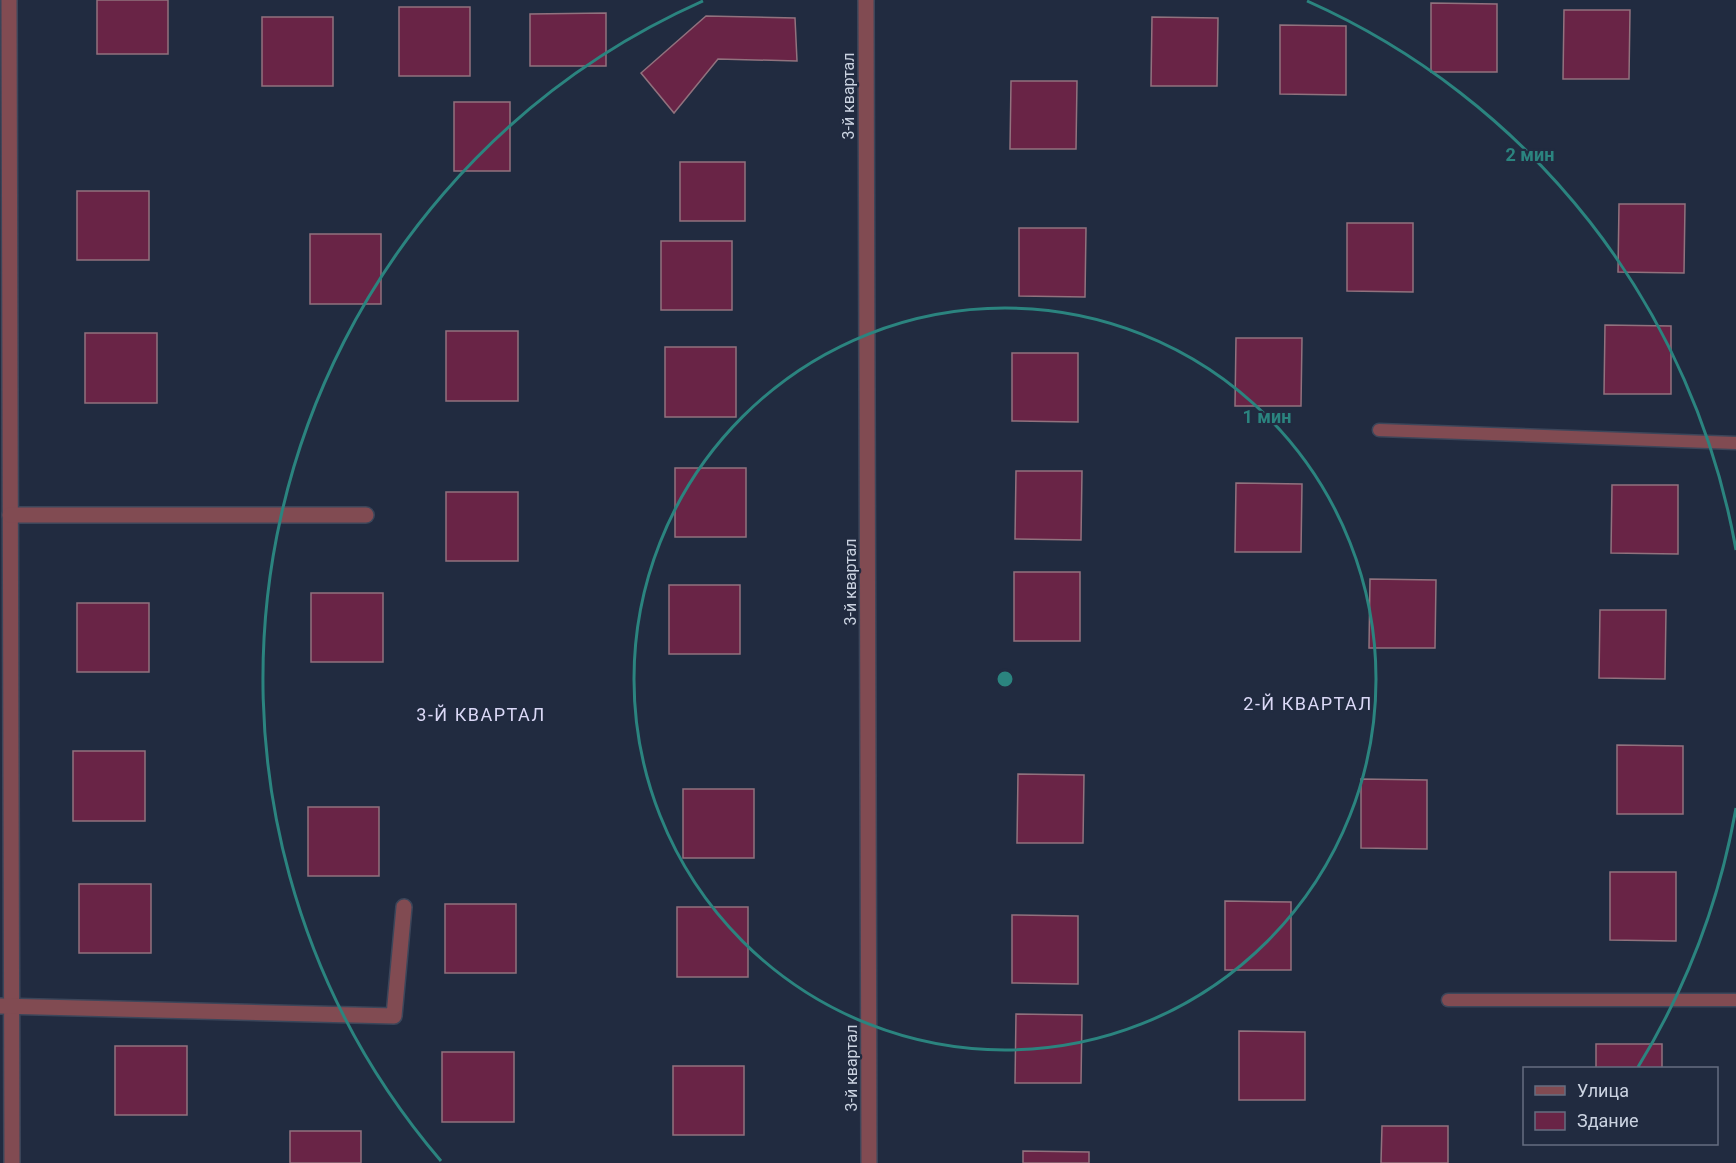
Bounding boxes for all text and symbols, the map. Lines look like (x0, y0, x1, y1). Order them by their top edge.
street label: 3-й квартал (839, 53, 858, 140)
text: 2 мин (1506, 144, 1554, 165)
text: 1 мин (1243, 406, 1291, 427)
street label: 3-й квартал (841, 539, 860, 626)
centre of rings (995, 669, 1015, 689)
district label: 2-Й КВАРТАЛ (1243, 693, 1373, 714)
district label: 3-Й КВАРТАЛ (416, 704, 546, 725)
street label: 3-й квартал (842, 1025, 861, 1112)
legend (1523, 1067, 1718, 1145)
text: Улица (1577, 1080, 1629, 1101)
text: Здание (1577, 1110, 1639, 1131)

